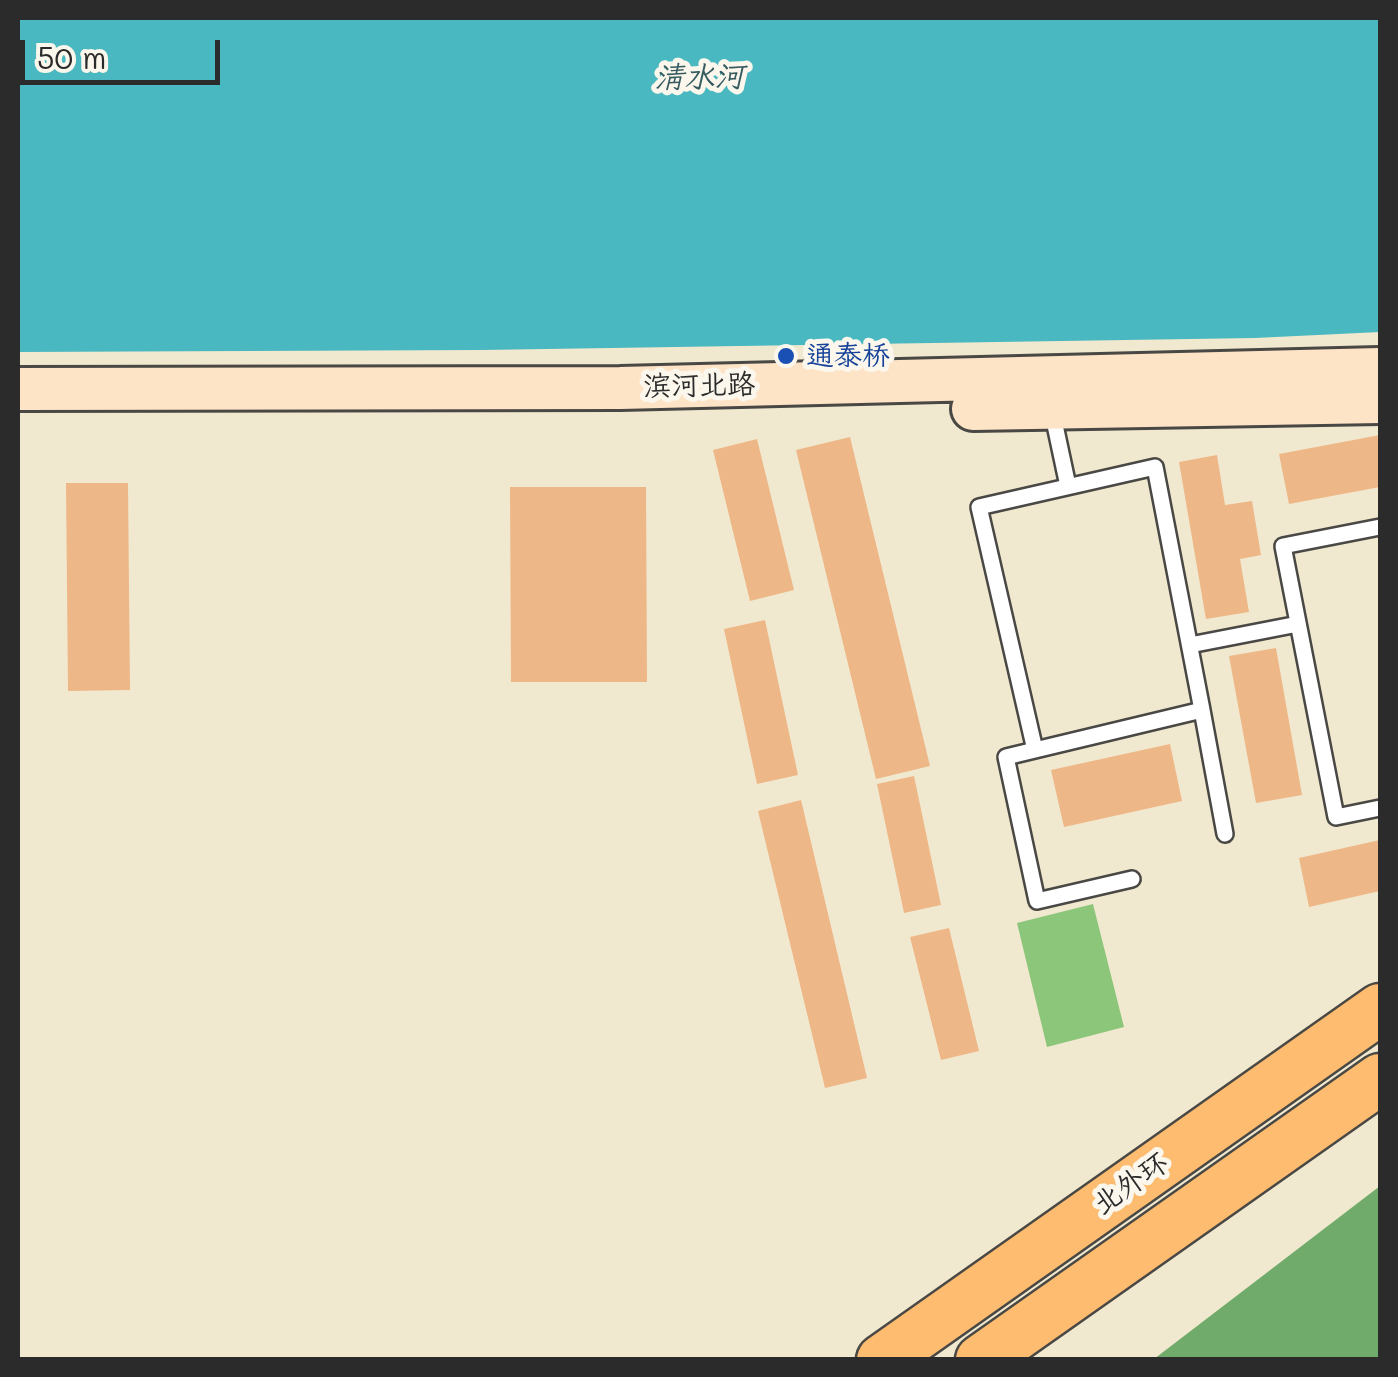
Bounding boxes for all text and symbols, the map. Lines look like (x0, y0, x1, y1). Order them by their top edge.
scale bar (25, 20, 225, 82)
text: 50 m (37, 37, 107, 77)
water label: 清水河 (654, 59, 744, 97)
place label: 通泰桥 (806, 339, 890, 373)
marker: 通泰桥 (775, 345, 797, 367)
street label: 滨河北路 (643, 368, 755, 404)
street label: 北外环 (1087, 1146, 1175, 1222)

